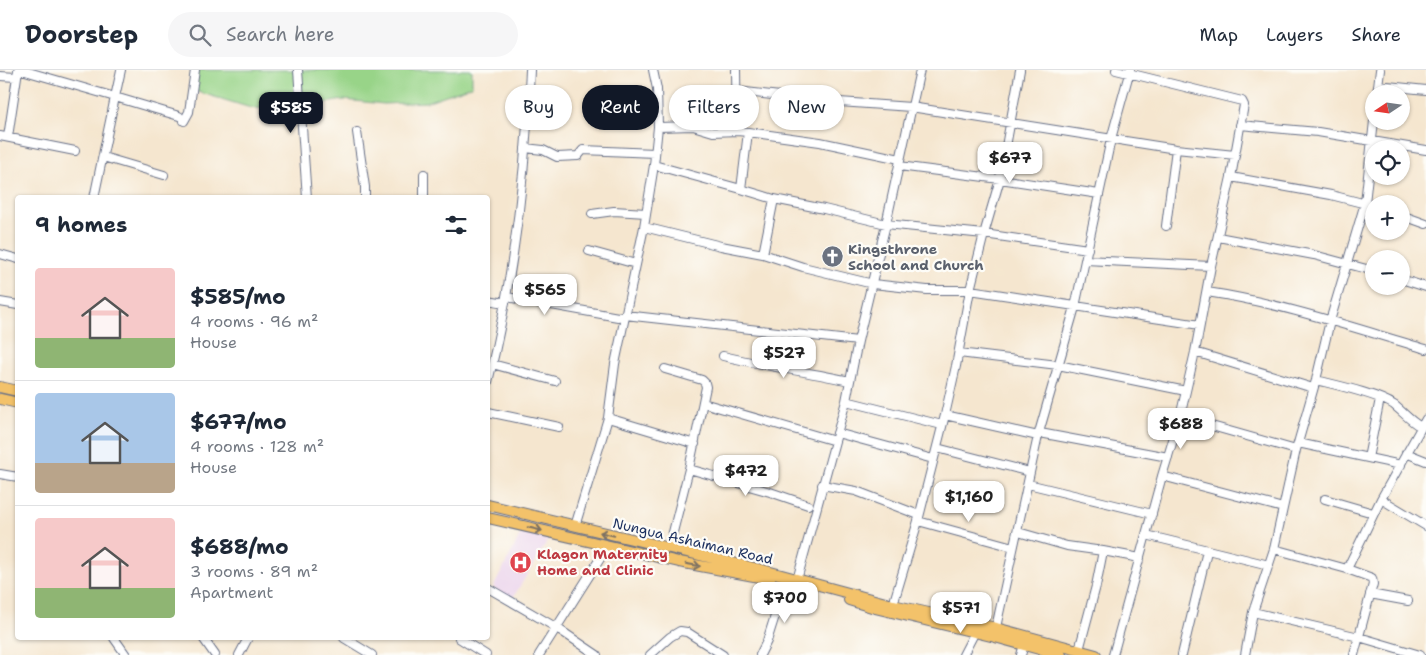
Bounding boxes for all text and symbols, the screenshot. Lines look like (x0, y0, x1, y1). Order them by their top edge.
search box (168, 12, 518, 57)
text: Doorstep (25, 19, 138, 51)
icon: search (186, 21, 214, 49)
text: Search here (226, 22, 335, 47)
text: Map (1200, 23, 1238, 47)
text: Layers (1266, 23, 1323, 47)
text: Share (1351, 23, 1401, 47)
chip: Buy (505, 85, 572, 130)
chip: Rent (582, 85, 659, 130)
chip: Filters (669, 85, 759, 130)
chip: New (769, 85, 844, 130)
north arrow (1365, 85, 1410, 130)
map controls (1365, 85, 1410, 295)
pin: $585 (261, 92, 321, 134)
text: $585 (270, 97, 312, 118)
button: locate (1365, 140, 1410, 185)
pin: $677 (980, 142, 1040, 184)
text: $677 (988, 147, 1032, 168)
button: + (1365, 195, 1410, 240)
text: 9 homes (35, 211, 127, 239)
icon: filters (442, 211, 470, 239)
place label: Kingsthrone School and Church (848, 240, 984, 274)
church icon: Kingsthrone School and Church (820, 245, 844, 269)
button: − (1365, 250, 1410, 295)
pin: $565 (515, 274, 575, 316)
text: $565 (524, 279, 566, 300)
text: $585/mo (190, 283, 286, 311)
icon: home (75, 288, 135, 348)
text: 4 rooms · 96 m² (190, 311, 318, 332)
text: House (190, 332, 237, 353)
pin: $527 (754, 336, 814, 379)
text: $527 (763, 342, 805, 363)
text: $677/mo (190, 408, 287, 436)
pin: $688 (1151, 408, 1211, 450)
icon: home (75, 413, 135, 473)
text: $688 (1159, 413, 1203, 434)
text: 4 rooms · 128 m² (190, 436, 324, 457)
pin: $472 (716, 454, 776, 497)
text: House (190, 457, 237, 478)
text: $472 (725, 460, 768, 481)
pin: $1,160 (928, 480, 1010, 523)
text: $1,160 (944, 486, 994, 507)
street label: Nungua Ashaiman Road (611, 514, 775, 568)
one-way arrow (526, 525, 542, 534)
one-way arrow (600, 529, 616, 538)
text: $688/mo (190, 533, 289, 561)
icon: home (75, 538, 135, 598)
place label: Klagon Maternity Home and Clinic (537, 545, 668, 579)
hospital icon: Klagon Maternity Home and Clinic (509, 550, 533, 574)
one-way arrow (685, 560, 701, 570)
text: 3 rooms · 89 m² (190, 561, 318, 582)
text: Apartment (190, 582, 273, 603)
pin: $700 (755, 582, 815, 624)
text: $700 (763, 587, 807, 608)
pin: $571 (931, 592, 991, 634)
text: $571 (942, 597, 980, 618)

